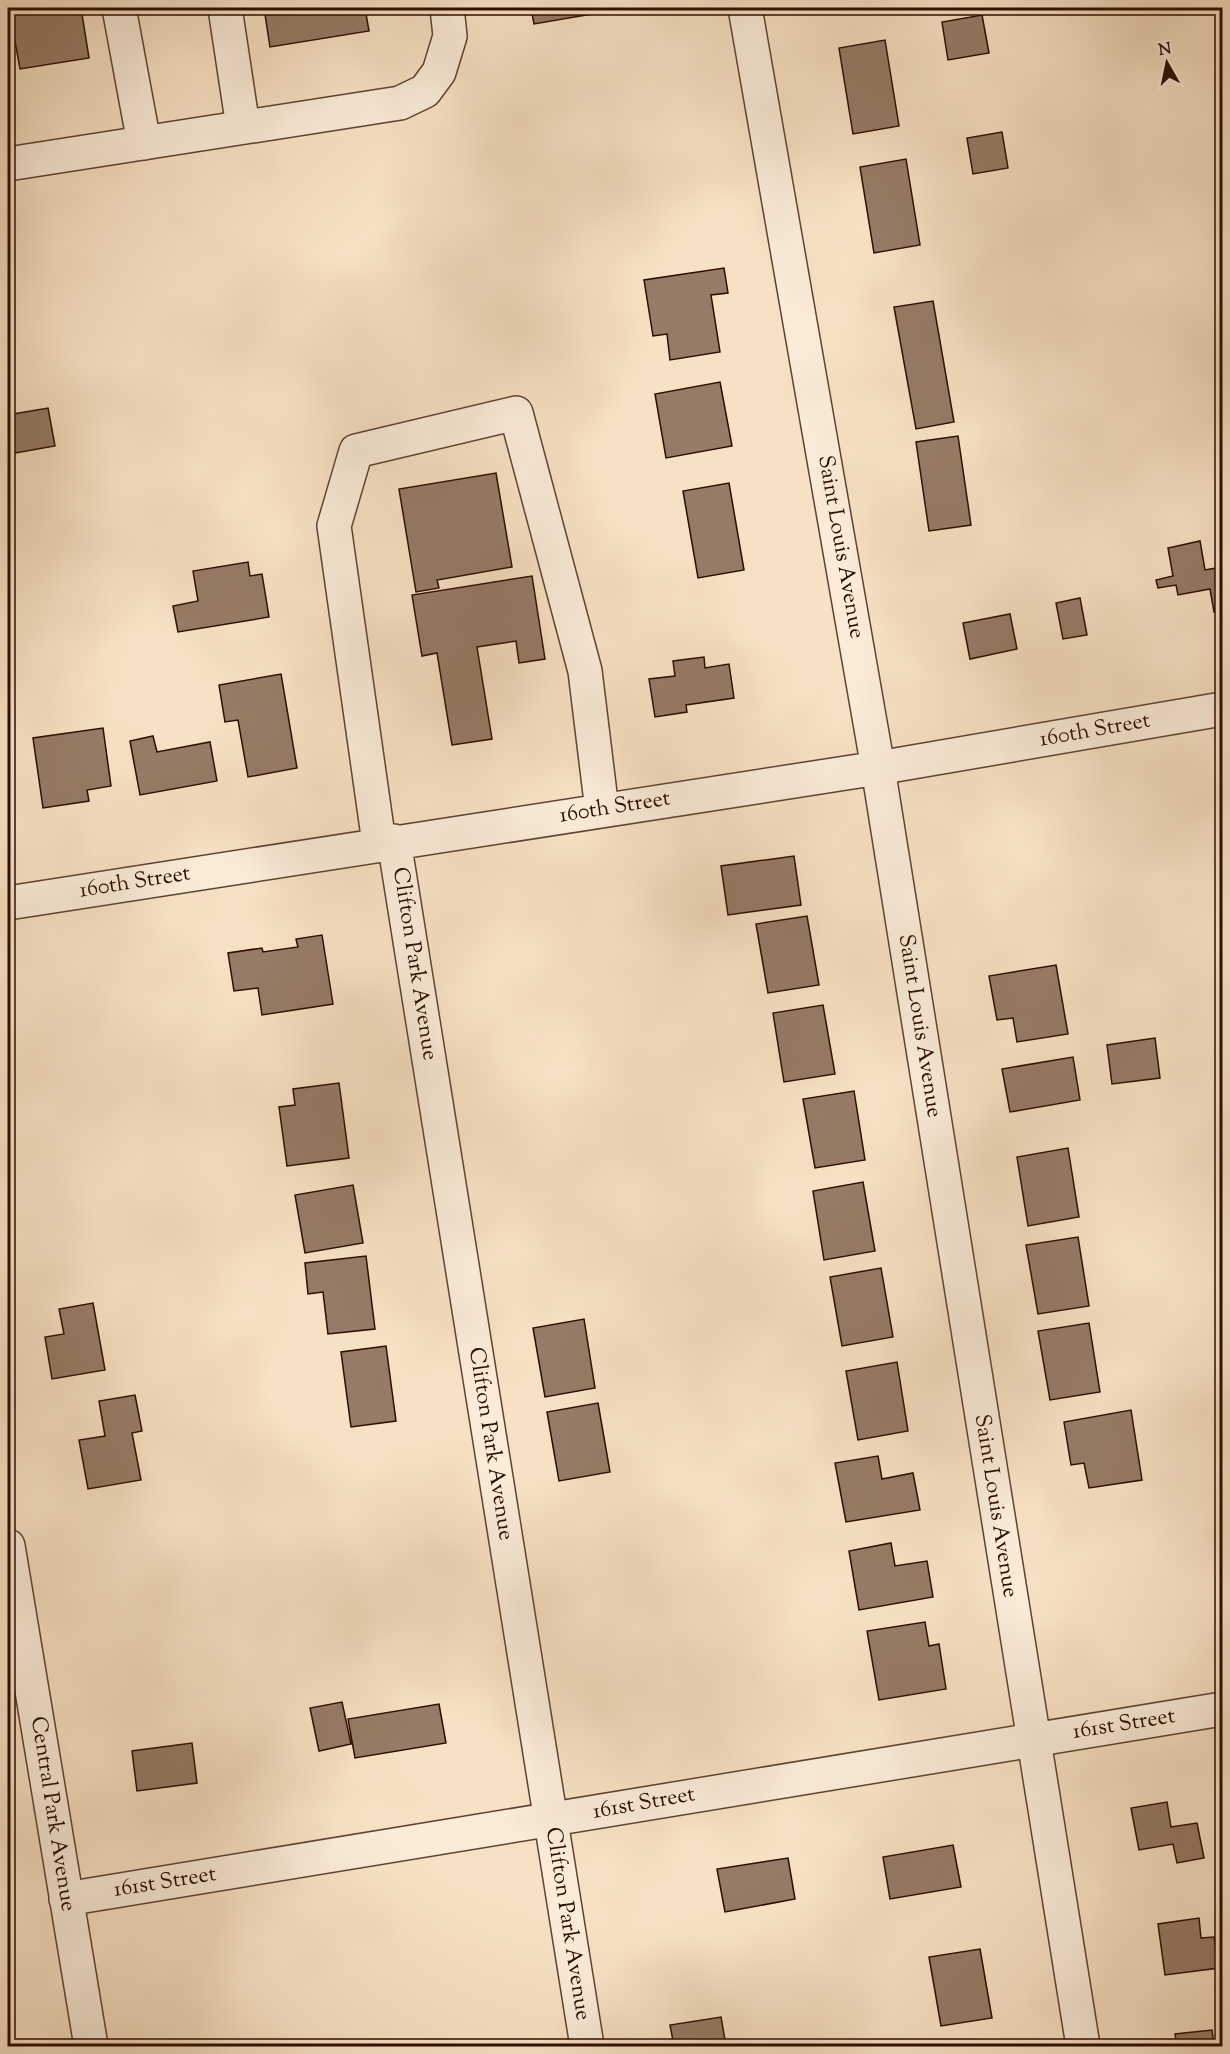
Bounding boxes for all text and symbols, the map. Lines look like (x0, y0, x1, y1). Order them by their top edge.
north arrow (1137, 33, 1197, 93)
text: N (1157, 38, 1173, 63)
street label: Saint Louis Avenue (808, 453, 872, 641)
street label: 160th Street (1037, 705, 1153, 756)
street label: 160th Street (557, 783, 673, 833)
street label: 160th Street (77, 858, 193, 908)
street label: Clifton Park Avenue (383, 865, 445, 1063)
street label: Saint Louis Avenue (889, 932, 949, 1120)
street label: Clifton Park Avenue (459, 1345, 521, 1543)
street label: Saint Louis Avenue (965, 1412, 1025, 1600)
street label: 161st Street (1070, 1701, 1178, 1749)
street label: Central Park Avenue (21, 1714, 83, 1914)
street label: 161st Street (590, 1779, 698, 1829)
street label: Clifton Park Avenue (536, 1825, 598, 2023)
street label: 161st Street (111, 1859, 219, 1907)

